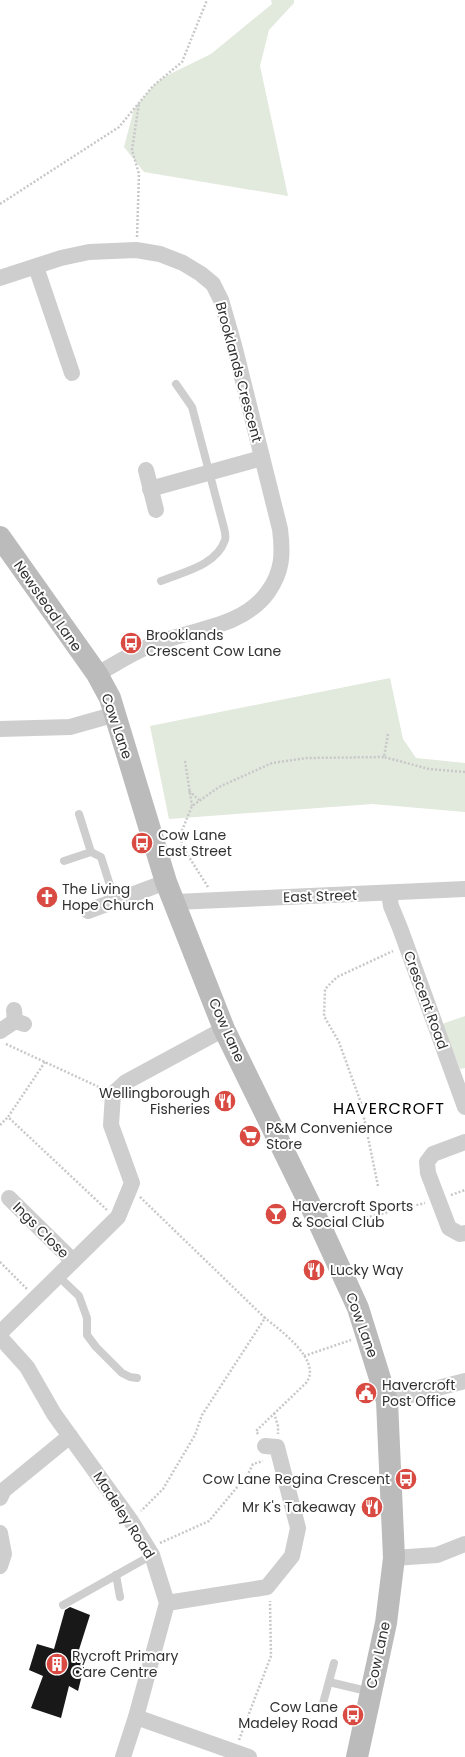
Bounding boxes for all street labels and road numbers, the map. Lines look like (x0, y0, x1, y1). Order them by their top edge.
street label: Brooklands Crescent (211, 300, 267, 444)
street label: Newstead Lane (9, 556, 87, 656)
street label: Cow Lane (96, 691, 138, 762)
street label: East Street (283, 885, 357, 907)
street label: Crescent Road (399, 948, 453, 1052)
street label: Cow Lane (204, 995, 250, 1065)
street label: Ings Close (8, 1197, 74, 1263)
street label: Cow Lane (341, 1290, 383, 1361)
street label: Madeley Road (88, 1468, 160, 1562)
street label: Cow Lane (361, 1619, 395, 1690)

